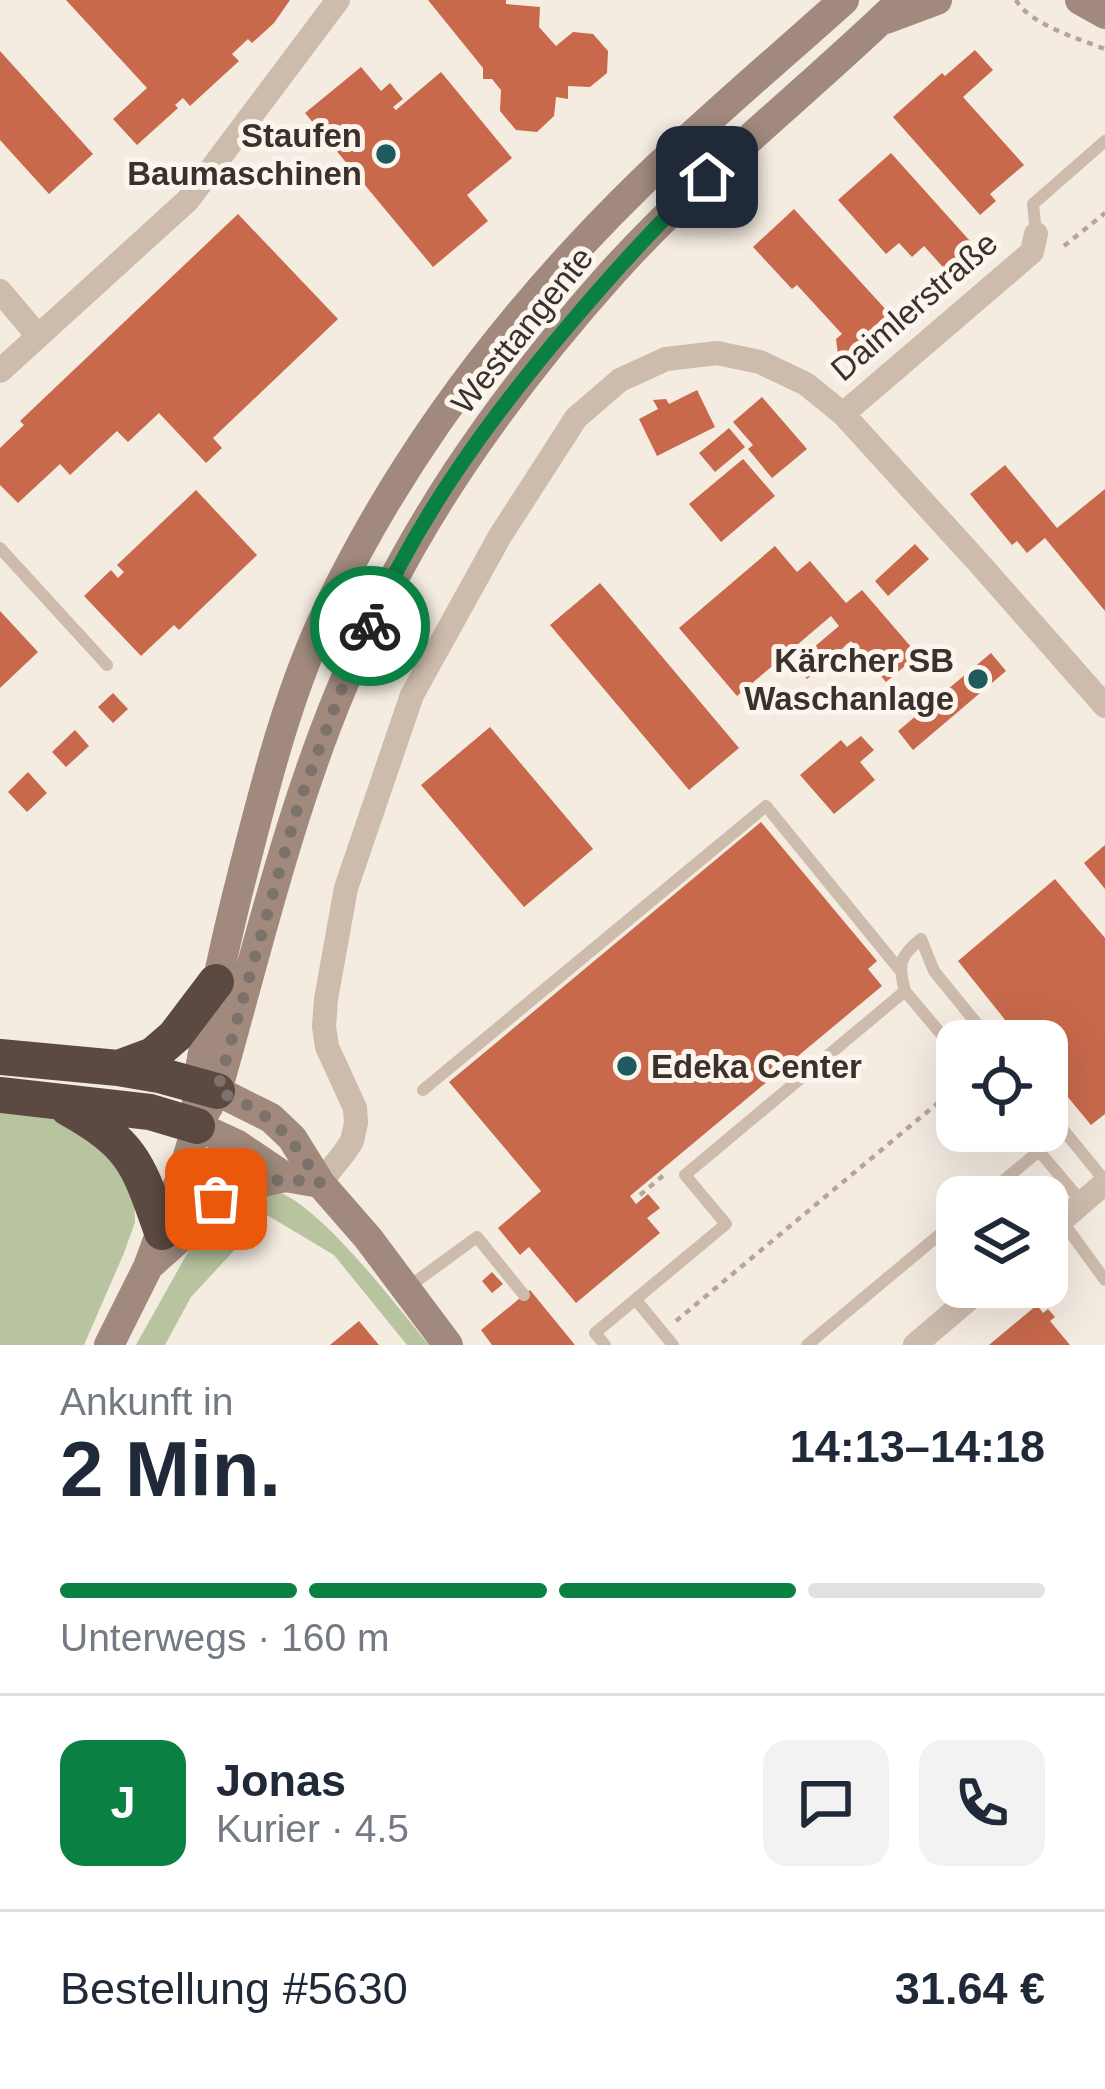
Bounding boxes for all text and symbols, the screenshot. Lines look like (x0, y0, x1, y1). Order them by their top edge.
place label: Staufen Baumaschinen (127, 117, 362, 192)
pin (656, 126, 758, 228)
marker: Staufen Baumaschinen (373, 141, 399, 167)
icon: home (674, 144, 740, 210)
street label: Daimlerstraße (824, 224, 1004, 388)
street label: Westtangente (444, 239, 600, 421)
courier (310, 566, 430, 686)
icon: bike (337, 593, 403, 659)
place label: Kärcher SB Waschanlage (744, 642, 954, 717)
marker: Kärcher SB Waschanlage (965, 666, 991, 692)
map controls (936, 1020, 1068, 1308)
button: locate (936, 1020, 1068, 1152)
place label: Edeka Center (651, 1048, 862, 1085)
marker: Edeka Center (614, 1053, 640, 1079)
pin (165, 1148, 267, 1250)
icon: bag (183, 1166, 249, 1232)
button: layers (936, 1176, 1068, 1308)
text: Ankunft in (60, 1380, 233, 1423)
text: 14:13–14:18 (790, 1421, 1045, 1472)
text: 2 Min. (60, 1425, 281, 1513)
text: Unterwegs · 160 m (60, 1616, 389, 1659)
button: chat (763, 1740, 889, 1866)
button: phone (919, 1740, 1045, 1866)
text: Jonas (216, 1755, 346, 1806)
text: J (110, 1777, 136, 1828)
text: Kurier · 4.5 (216, 1807, 409, 1850)
text: Bestellung #5630 (60, 1963, 408, 2014)
text: 31.64 € (895, 1963, 1045, 2014)

